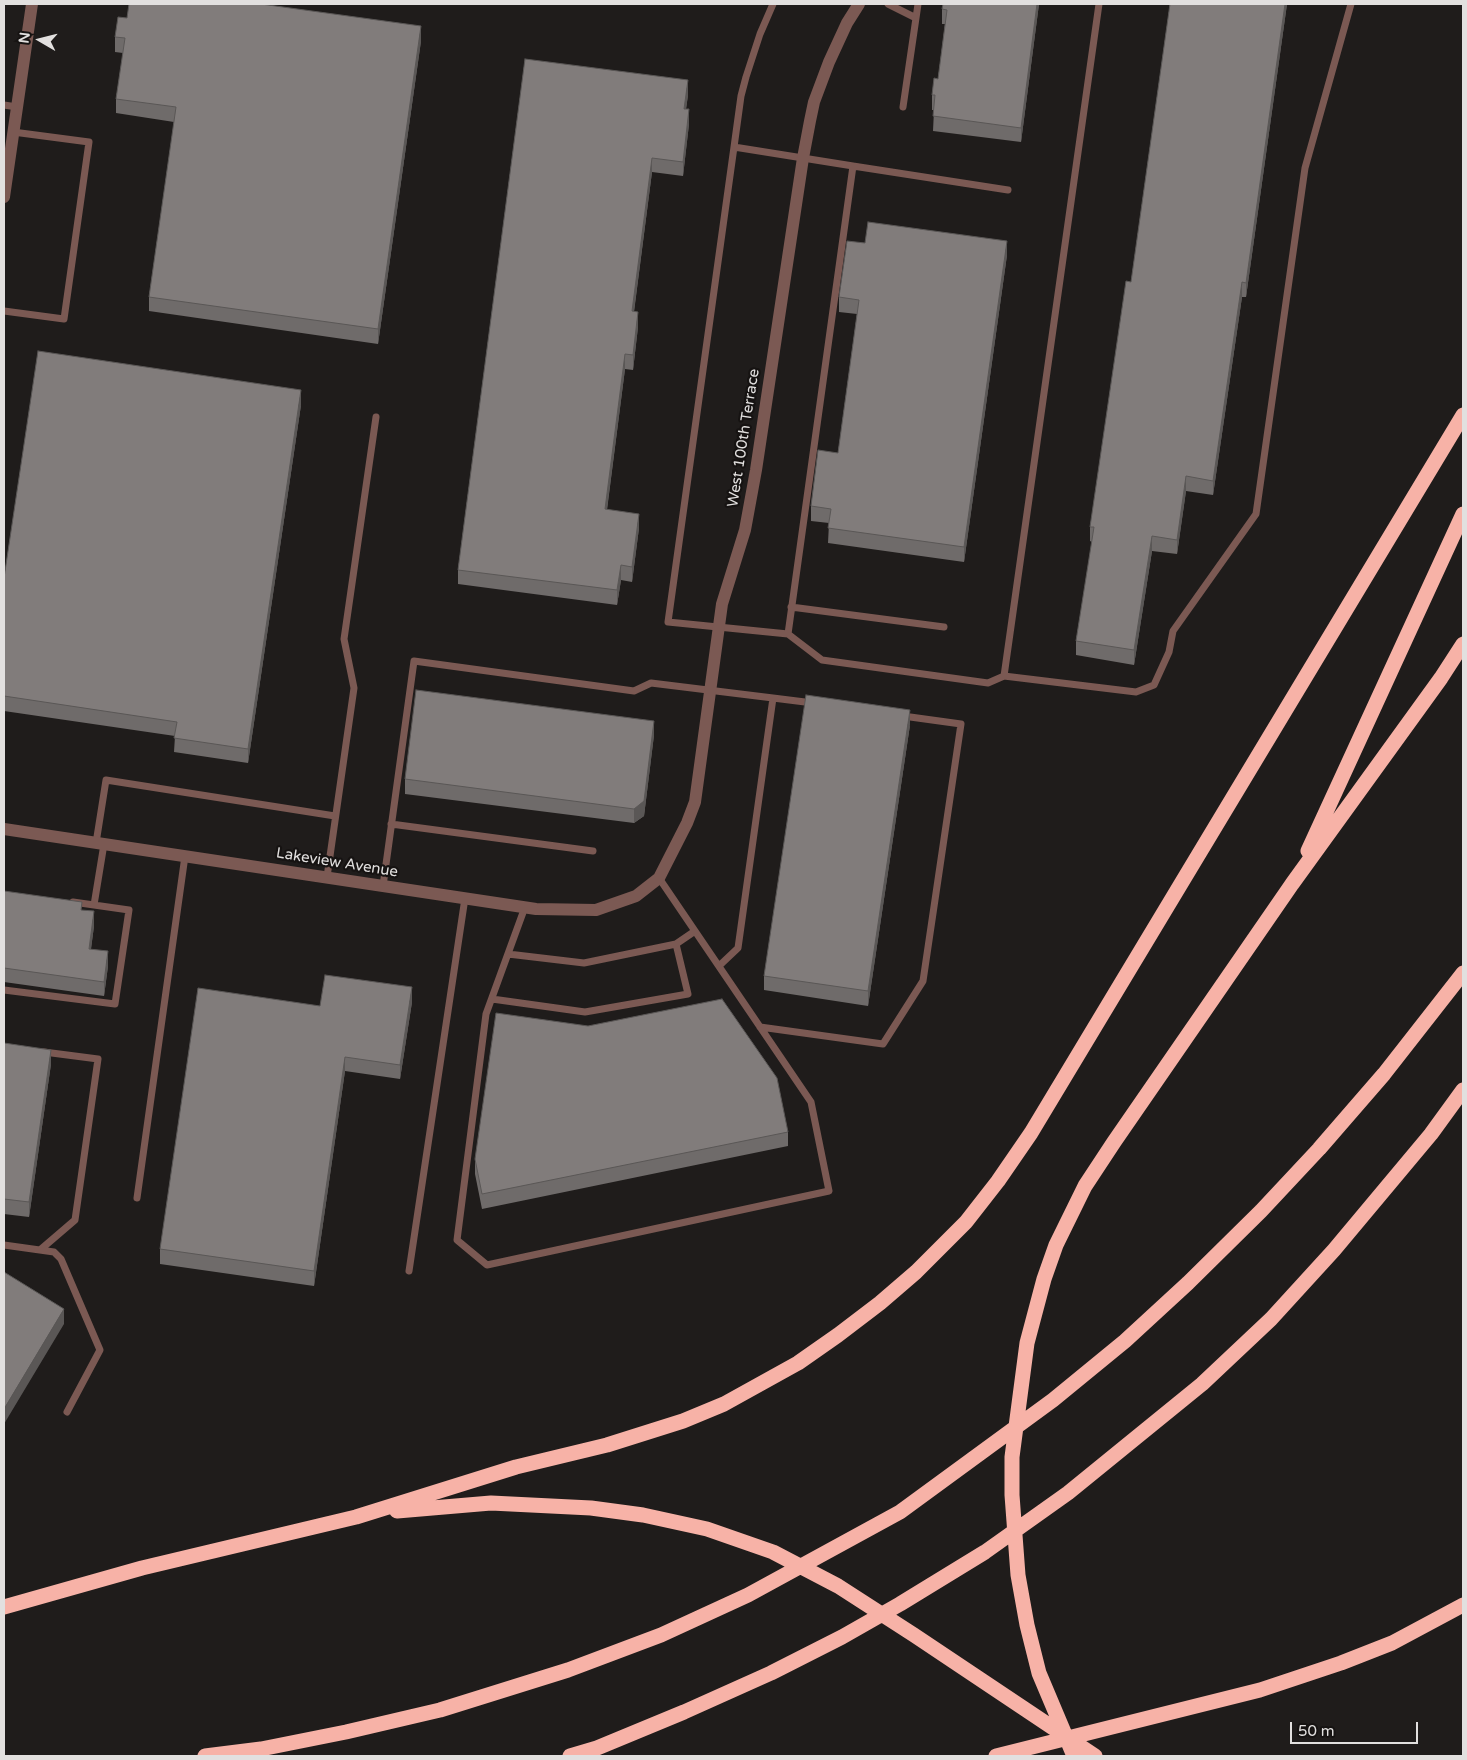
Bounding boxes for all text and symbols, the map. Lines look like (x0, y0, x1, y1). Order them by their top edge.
north arrow (15, 15, 65, 65)
text: N (15, 31, 34, 45)
street label: West 100th Terrace (724, 368, 764, 508)
street label: Lakeview Avenue (275, 844, 399, 882)
scale bar (1292, 1712, 1420, 1744)
text: 50 m (1298, 1722, 1335, 1740)

